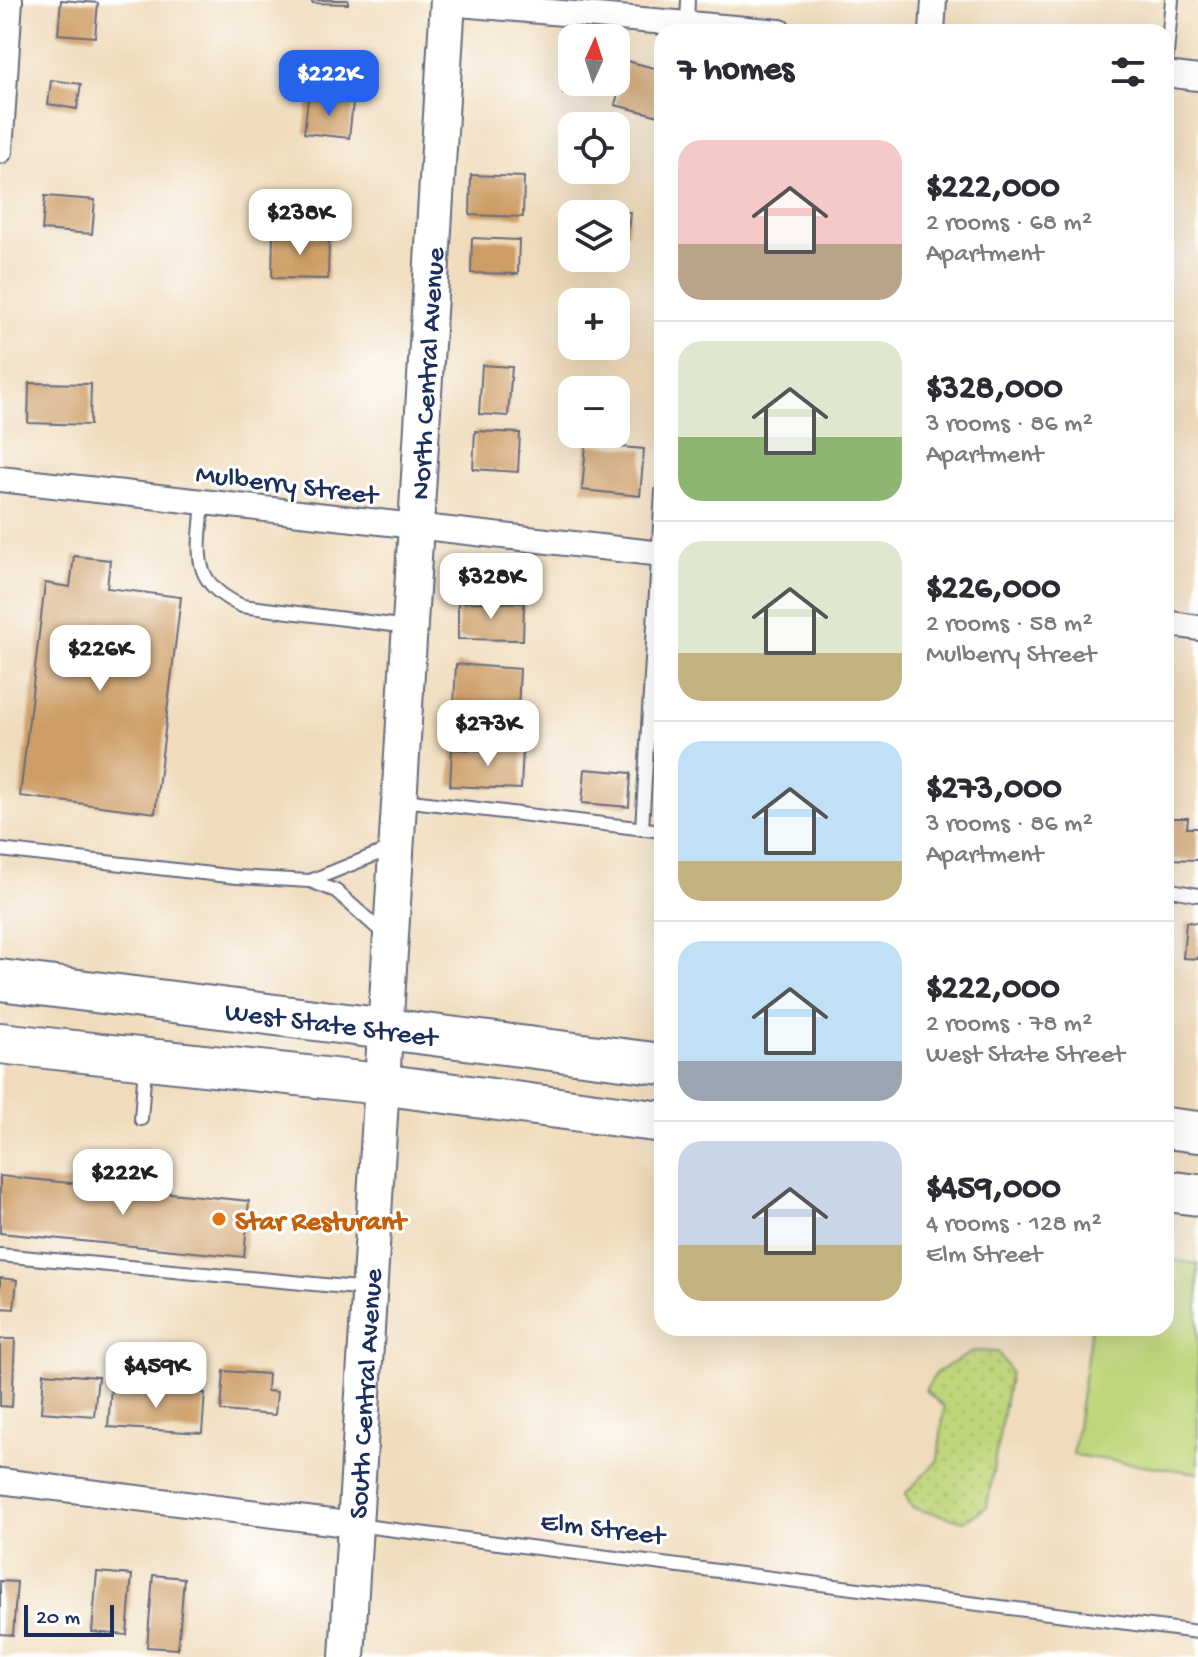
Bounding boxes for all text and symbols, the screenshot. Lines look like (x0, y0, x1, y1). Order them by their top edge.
north arrow (558, 24, 630, 96)
map controls (558, 24, 630, 448)
pin: $222K (273, 50, 385, 118)
icon: filters (1106, 50, 1150, 94)
text: 7 homes (678, 52, 794, 92)
text: $222K (297, 60, 361, 91)
button: locate (558, 112, 630, 184)
text: $222,000 (926, 169, 1060, 209)
icon: home (742, 172, 838, 268)
pin: $238K (244, 189, 356, 257)
text: $238K (267, 199, 333, 230)
button: layers (558, 200, 630, 272)
text: 2 rooms · 68 m² (926, 209, 1092, 240)
text: Apartment (926, 240, 1043, 271)
street label: North Central Avenue (406, 246, 454, 501)
button: + (558, 288, 630, 360)
text: $328,000 (926, 370, 1063, 410)
icon: home (742, 373, 838, 469)
button: − (558, 376, 630, 448)
text: 3 rooms · 86 m² (926, 410, 1093, 441)
text: Apartment (926, 441, 1043, 472)
street label: Mulberry Street (194, 459, 382, 514)
pin: $328K (435, 553, 547, 621)
text: $328K (458, 563, 524, 594)
text: $226,000 (926, 570, 1060, 610)
icon: home (742, 573, 838, 669)
text: 2 rooms · 58 m² (926, 610, 1092, 641)
pin: $226K (44, 625, 156, 693)
text: $226K (68, 635, 132, 666)
text: Mulberry Street (926, 641, 1096, 672)
pin: $273K (432, 700, 544, 768)
text: $273K (455, 710, 521, 741)
text: $273,000 (926, 770, 1062, 810)
icon: home (742, 773, 838, 869)
text: 3 rooms · 86 m² (926, 810, 1093, 841)
text: Apartment (926, 841, 1043, 872)
text: $222,000 (926, 970, 1060, 1010)
icon: home (742, 973, 838, 1069)
street label: West State Street (223, 997, 441, 1057)
text: 2 rooms · 78 m² (926, 1010, 1092, 1041)
text: West State Street (926, 1041, 1125, 1072)
pin: $222K (67, 1149, 179, 1217)
text: $222K (91, 1159, 155, 1190)
text: $459,000 (926, 1170, 1061, 1210)
icon: home (742, 1173, 838, 1269)
place label: Star Resturant (235, 1207, 408, 1240)
marker: Star Resturant (210, 1210, 228, 1228)
text: 4 rooms · 128 m² (926, 1210, 1102, 1241)
text: Elm Street (926, 1241, 1042, 1272)
street label: South Central Avenue (343, 1267, 392, 1520)
pin: $459K (100, 1342, 212, 1410)
text: $459K (124, 1352, 189, 1383)
street label: Elm Street (539, 1506, 669, 1555)
scale bar (24, 1601, 114, 1637)
text: 20 m (36, 1606, 80, 1632)

